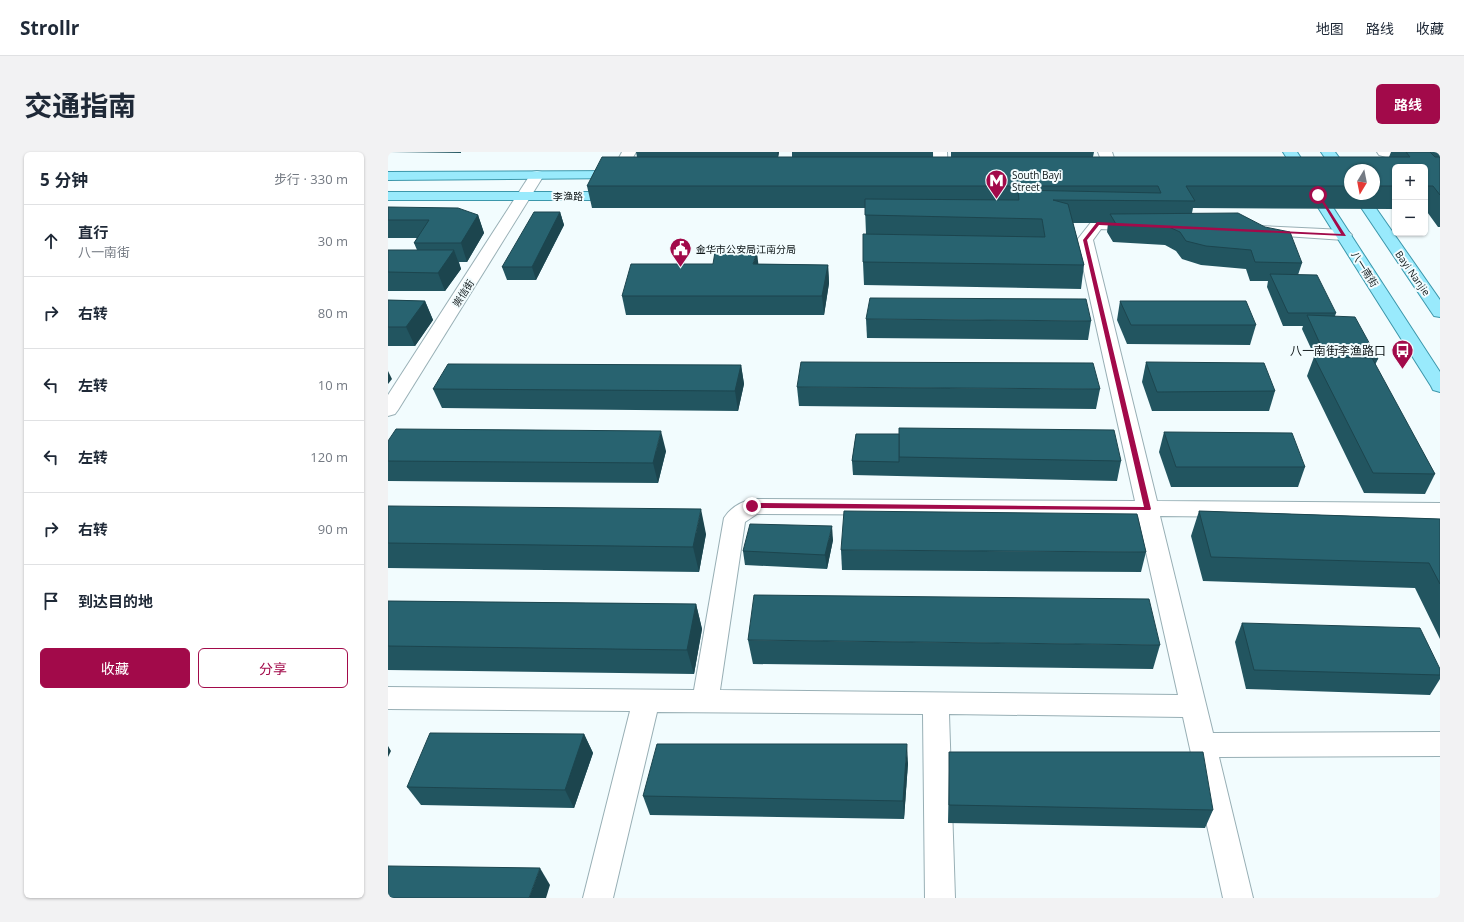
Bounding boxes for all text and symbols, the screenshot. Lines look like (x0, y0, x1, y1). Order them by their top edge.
text: Strollr (20, 15, 79, 41)
text: 地图 (1316, 19, 1344, 38)
text: 路线 (1366, 19, 1394, 38)
text: 收藏 (1416, 19, 1444, 38)
button: 路线 (1376, 84, 1440, 124)
text: 交通指南 (24, 86, 136, 124)
north arrow (1344, 164, 1380, 200)
map controls (1392, 164, 1428, 236)
button: + (1392, 164, 1428, 200)
text: 5 分钟 (40, 168, 88, 191)
metro station icon: South Bayi Street (983, 168, 1009, 201)
place label: South Bayi Street (1012, 168, 1061, 194)
text: 步行 · 330 m (274, 170, 348, 188)
route start (1309, 186, 1327, 204)
street label: 李渔路 (553, 189, 583, 203)
button: − (1392, 200, 1428, 236)
text: 直行 (78, 222, 108, 242)
icon: ahead (40, 230, 62, 252)
text: 30 m (318, 232, 348, 250)
public building icon: 金华市公安局江南分局 (668, 236, 694, 269)
place label: 金华市公安局江南分局 (696, 242, 796, 256)
text: 八一南街 (78, 243, 130, 261)
street label: 八一南街 (1348, 248, 1382, 290)
street label: Bayi Nanjie (1392, 248, 1434, 299)
street label: 崇信街 (449, 277, 477, 309)
icon: right (40, 302, 62, 324)
text: 右转 (78, 303, 108, 323)
text: 80 m (318, 304, 348, 322)
bus stop icon: 八一南街李渔路口 (1389, 338, 1415, 371)
place label: 八一南街李渔路口 (1290, 342, 1386, 359)
icon: left (40, 374, 62, 396)
text: 左转 (78, 375, 108, 395)
text: 10 m (318, 376, 348, 394)
icon: left (40, 446, 62, 468)
text: 左转 (78, 447, 108, 467)
text: 120 m (310, 448, 348, 466)
route end (743, 497, 761, 515)
icon: right (40, 518, 62, 540)
text: 右转 (78, 519, 108, 539)
text: 90 m (318, 520, 348, 538)
icon: arrive (40, 590, 62, 612)
text: 到达目的地 (78, 591, 153, 611)
button: 收藏 (40, 648, 190, 688)
button: 分享 (198, 648, 348, 688)

